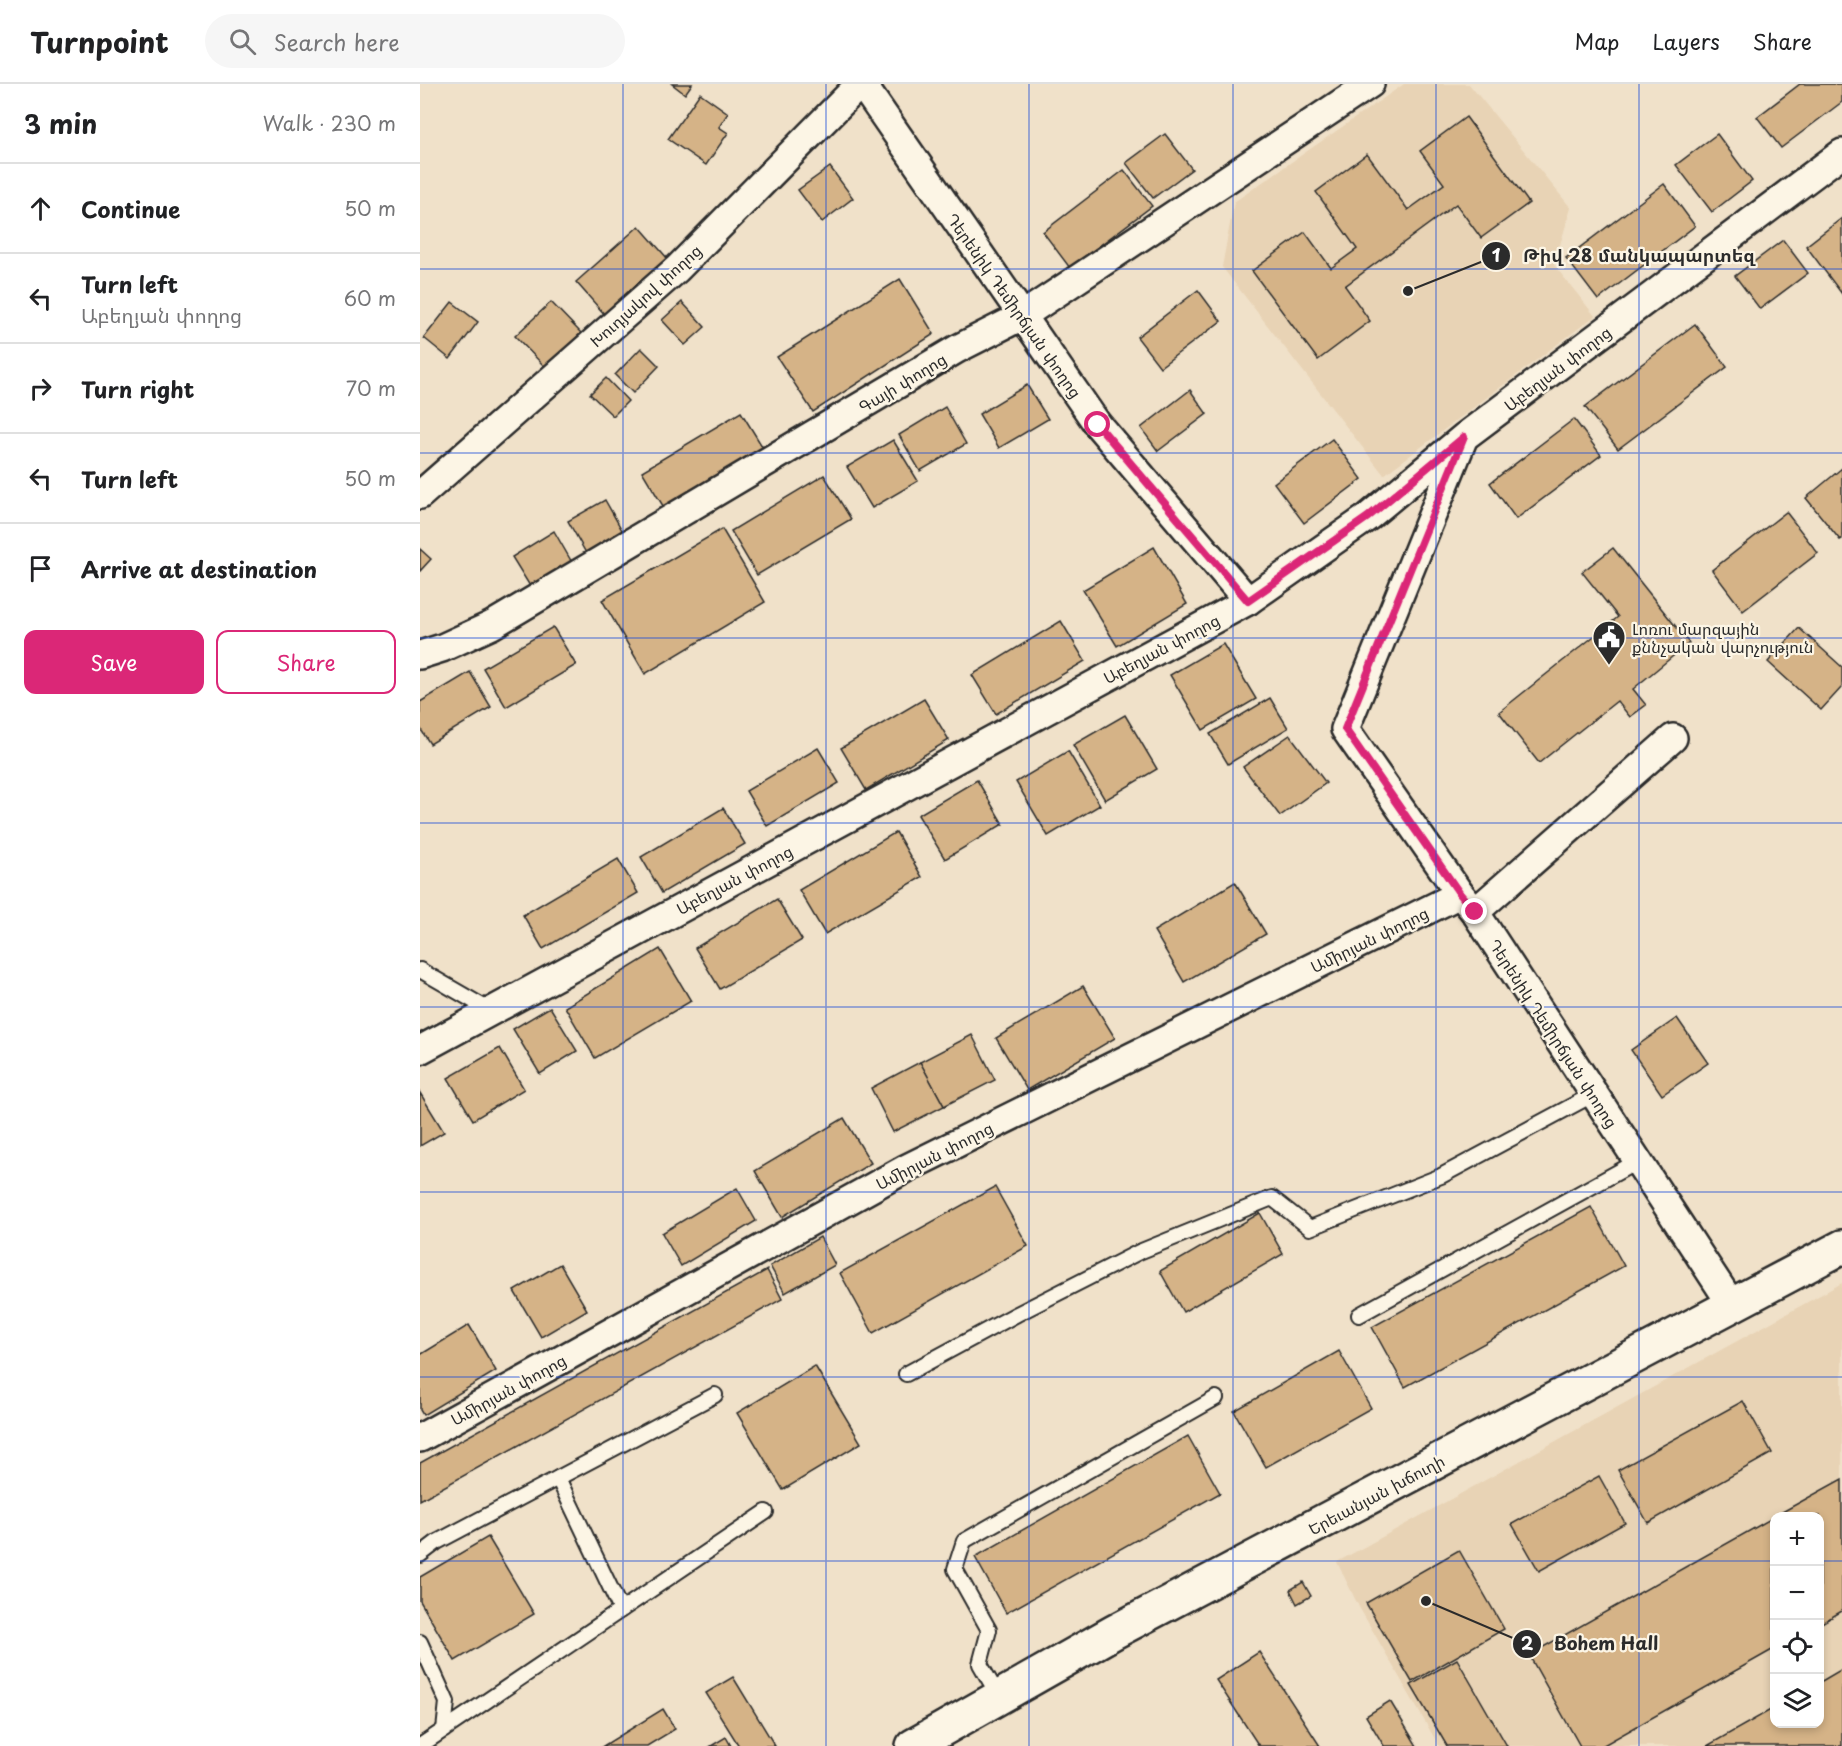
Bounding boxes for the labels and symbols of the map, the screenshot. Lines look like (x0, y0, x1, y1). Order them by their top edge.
street label: Դերենիկ Դեմիրճյան փողոց (942, 207, 1088, 403)
street label: Խուդյակով փողոց (584, 238, 706, 352)
callout: Թիվ 28 մանկապարտեզ (1481, 238, 1767, 274)
text: 1 (1492, 241, 1501, 268)
text: Թիվ 28 մանկապարտեզ (1523, 241, 1756, 268)
street label: Աբեղյան փողոց (1498, 320, 1616, 416)
street label: Գայի փողոց (854, 346, 950, 418)
route start (1084, 411, 1110, 437)
street label: Աբեղյան փողոց (1098, 607, 1224, 689)
place label: Լոռու մարզային քննչական վարչություն (1632, 616, 1813, 658)
public building icon: Լոռու մարզային քննչական վարչություն (1591, 619, 1627, 666)
street label: Աբեղյան փողոց (671, 838, 797, 920)
route end (1461, 898, 1487, 924)
street label: Ամիրյան փողոց (1306, 900, 1432, 978)
street label: Դերենիկ Դեմիրճյան փողոց (1484, 934, 1624, 1132)
street label: Ամիրյան փողոց (871, 1115, 997, 1195)
street label: Ամիրյան փողոց (446, 1347, 570, 1431)
street label: Երեւանյան խճուղի (1304, 1448, 1448, 1540)
callout: Bohem Hall (1512, 1626, 1670, 1662)
text: 2 (1521, 1629, 1534, 1656)
text: Bohem Hall (1554, 1629, 1658, 1656)

